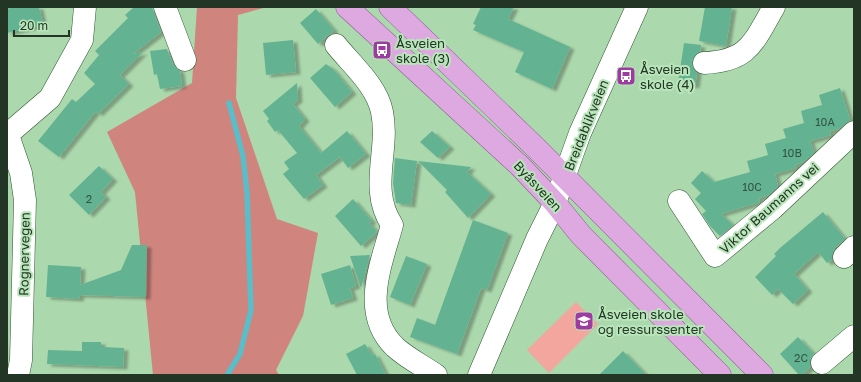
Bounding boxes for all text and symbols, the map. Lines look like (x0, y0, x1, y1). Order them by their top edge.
scale bar (14, 12, 69, 38)
text: 20 m (20, 18, 48, 33)
place label: Åsveien skole (3) (396, 35, 450, 66)
bus stop icon: Åsveien skole (3) (371, 39, 393, 61)
place label: Åsveien skole (4) (640, 61, 694, 92)
bus stop icon: Åsveien skole (4) (615, 65, 637, 87)
street label: Breidablikveien (560, 77, 612, 173)
house number: 10A (815, 115, 835, 128)
house number: 10B (782, 146, 802, 159)
street label: Byåsveien (511, 157, 565, 215)
street label: Viktor Baumanns vei (716, 159, 822, 257)
house number: 10C (742, 180, 762, 193)
house number: 2 (86, 192, 92, 205)
street label: Rognervegen (15, 212, 33, 296)
place label: Åsveien skole og ressurssenter (598, 306, 703, 337)
school or university icon: Åsveien skole og ressurssenter (573, 310, 595, 332)
house number: 2C (794, 351, 808, 364)

